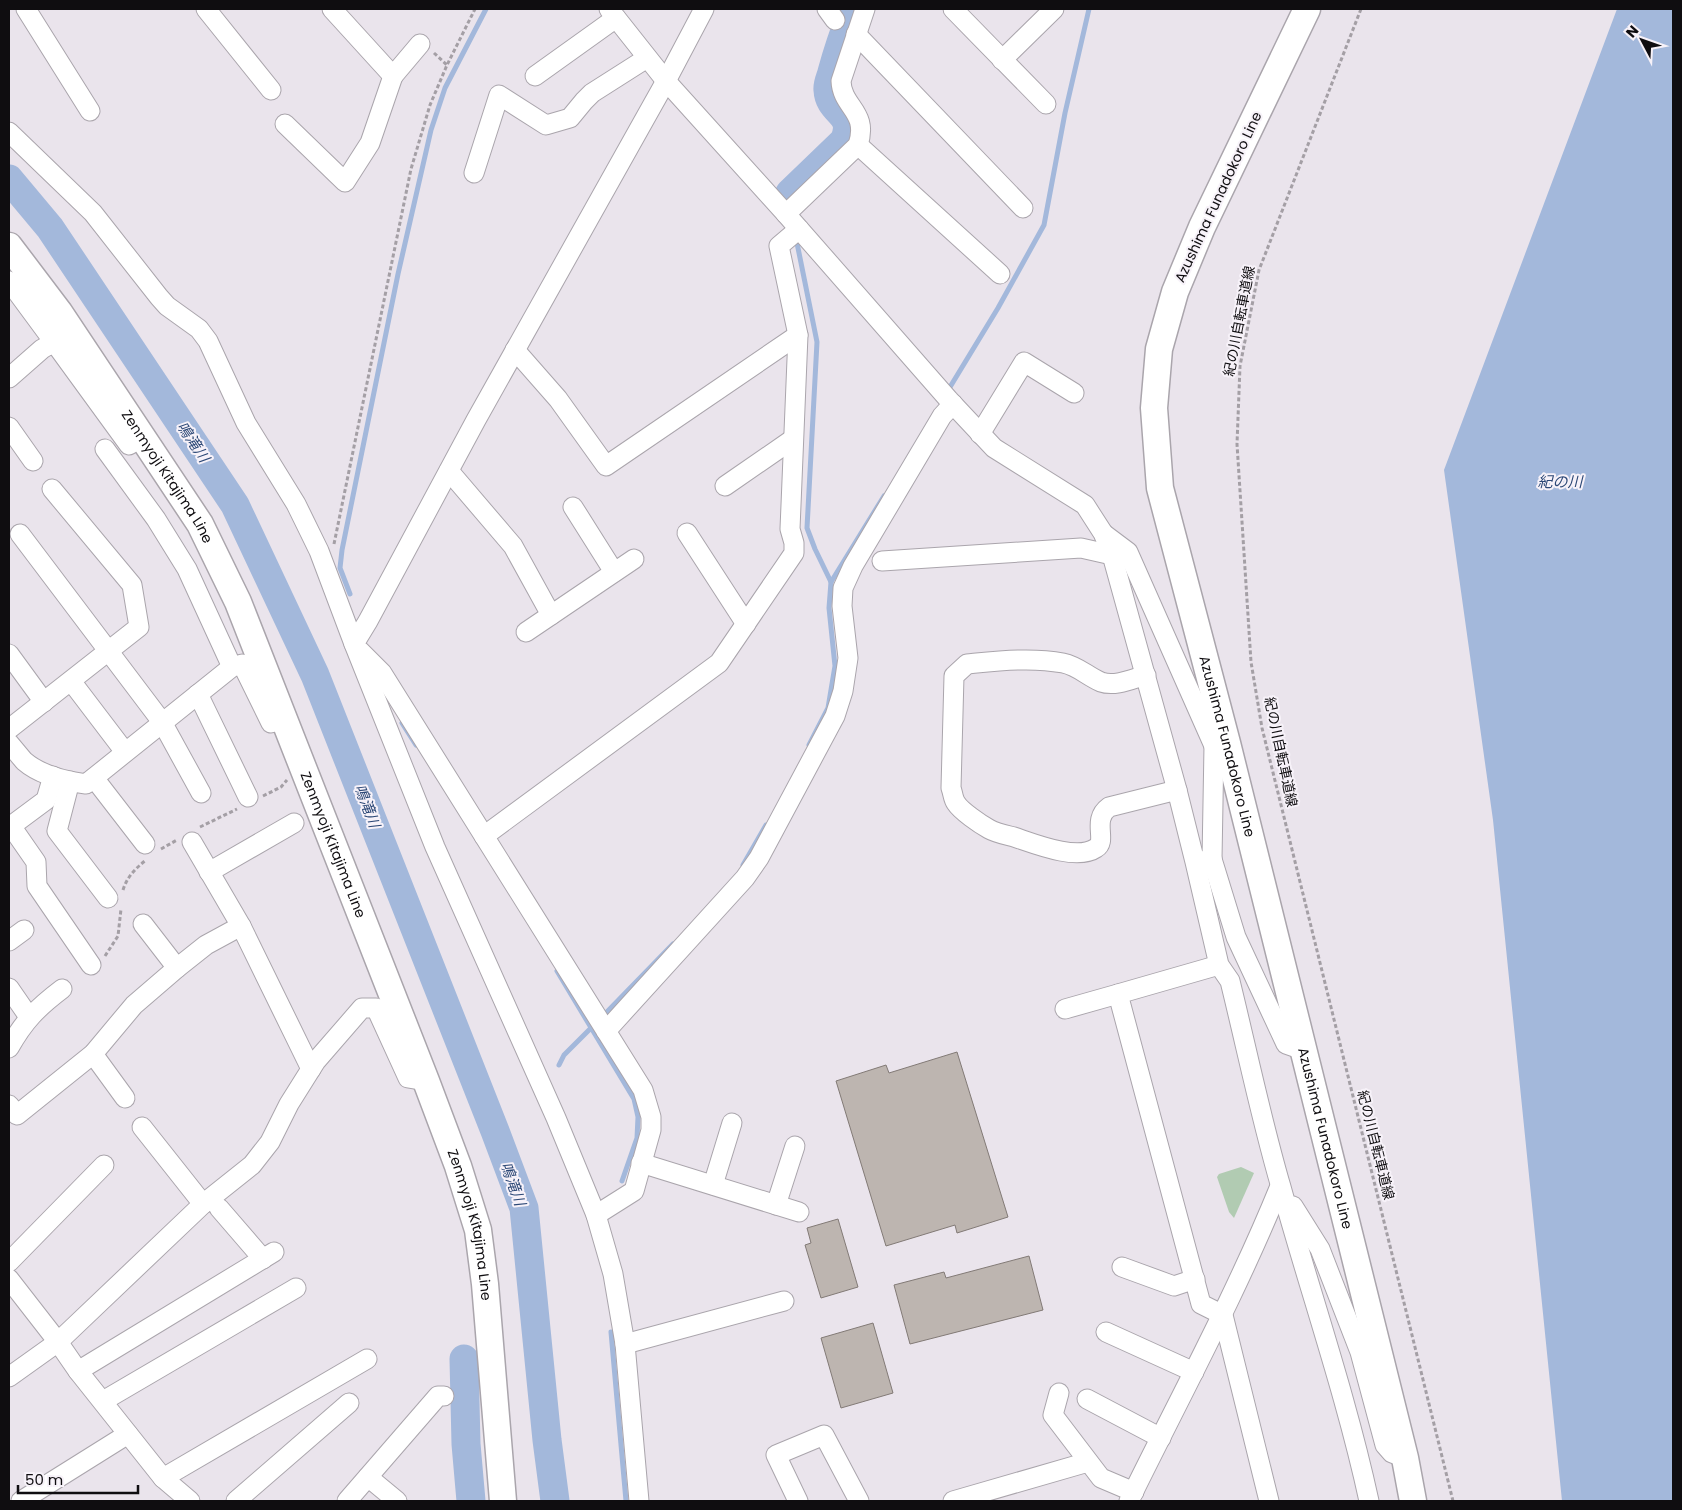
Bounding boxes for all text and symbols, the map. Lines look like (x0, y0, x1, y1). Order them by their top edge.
north arrow (1617, 15, 1667, 65)
text: N (1621, 21, 1643, 42)
street label: Azushima Funadokoro Line (1170, 108, 1267, 286)
street label: 紀の川自転車道線 (1218, 264, 1260, 378)
street label: Zenmyoji Kitajima Line (117, 406, 218, 547)
water label: 鳴滝川 (172, 417, 216, 468)
water label: 紀の川 (1537, 471, 1584, 492)
street label: Azushima Funadokoro Line (1194, 654, 1260, 839)
street label: 紀の川自転車道線 (1260, 695, 1302, 809)
street label: Zenmyoji Kitajima Line (296, 769, 371, 921)
water label: 鳴滝川 (350, 781, 386, 832)
street label: Azushima Funadokoro Line (1293, 1045, 1358, 1231)
street label: 紀の川自転車道線 (1353, 1088, 1399, 1202)
street label: Zenmyoji Kitajima Line (443, 1146, 496, 1302)
water label: 鳴滝川 (496, 1159, 532, 1210)
scale bar (18, 1462, 138, 1494)
text: 50 m (25, 1469, 63, 1490)

